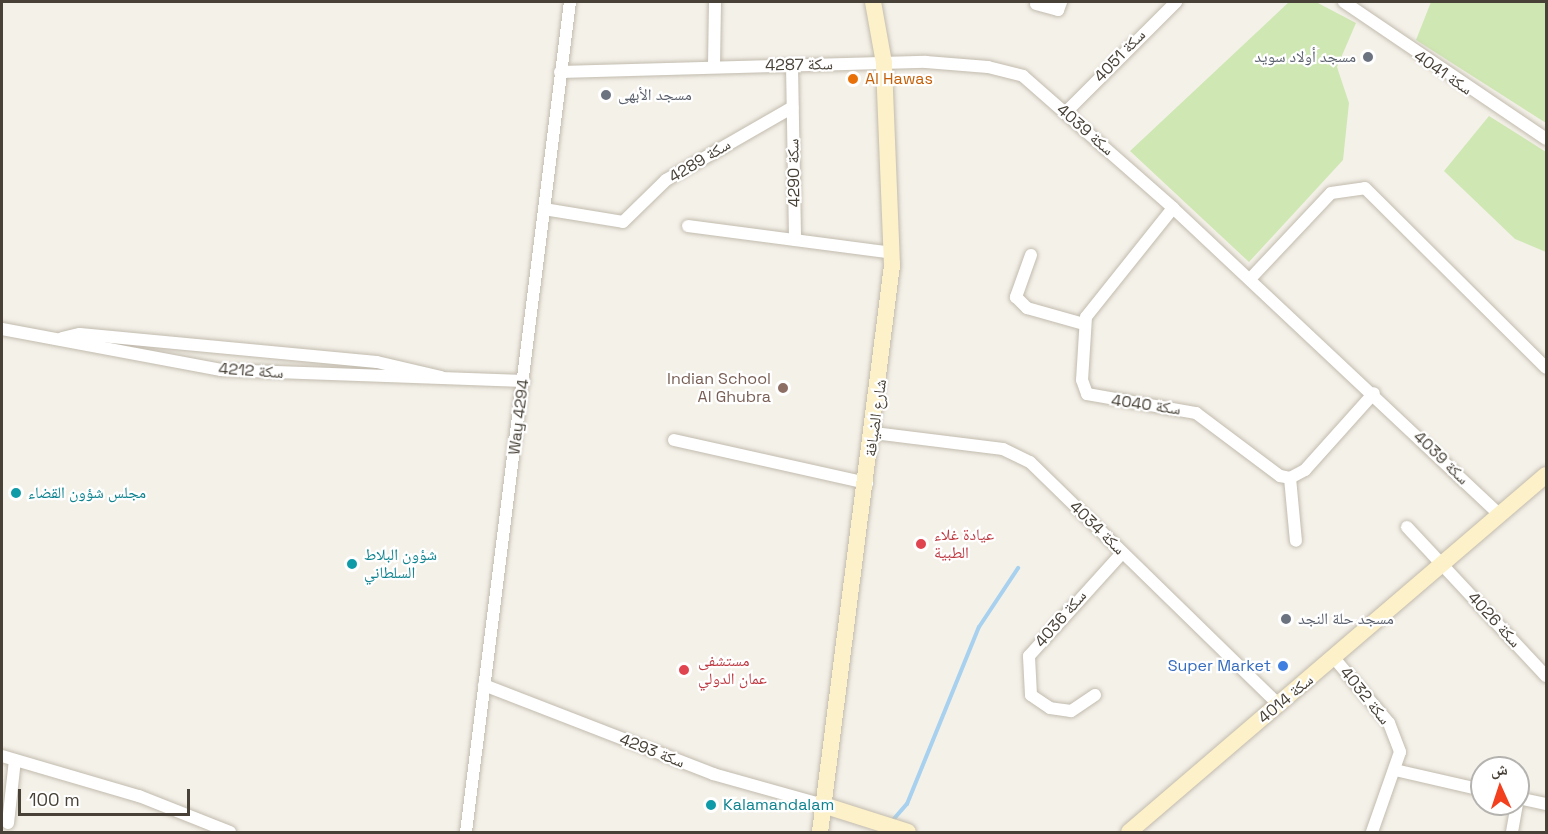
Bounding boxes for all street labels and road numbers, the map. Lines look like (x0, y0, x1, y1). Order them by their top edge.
street label: سكة 4051 (1090, 26, 1150, 86)
street label: سكة 4041 (1410, 47, 1476, 99)
street label: سكة 4287 (765, 55, 833, 75)
street label: سكة 4039 (1053, 100, 1117, 160)
street label: سكة 4289 (666, 135, 734, 187)
street label: سكة 4290 (784, 138, 804, 208)
street label: سكة 4212 (218, 359, 284, 383)
street label: Way 4294 (505, 378, 533, 456)
street label: شارع الضيافة (861, 378, 891, 458)
street label: سكة 4040 (1110, 391, 1182, 419)
street label: سكة 4039 (1410, 427, 1472, 489)
street label: سكة 4034 (1065, 497, 1129, 559)
street label: سكة 4036 (1031, 587, 1091, 651)
street label: سكة 4026 (1463, 588, 1525, 652)
street label: سكة 4032 (1336, 663, 1394, 729)
street label: سكة 4014 (1254, 670, 1318, 728)
street label: سكة 4293 (617, 730, 687, 772)

